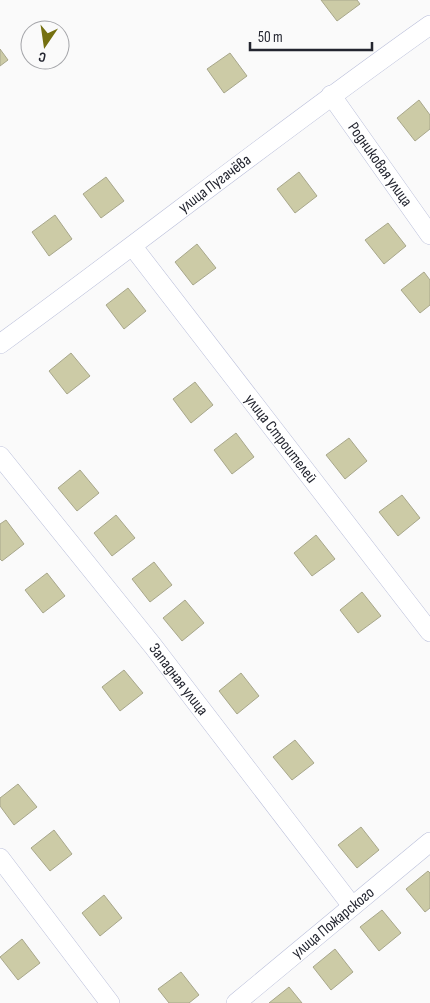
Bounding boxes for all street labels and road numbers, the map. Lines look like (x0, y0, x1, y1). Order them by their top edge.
street label: Родниковая улица (344, 119, 416, 210)
street label: улица Пугачёва (175, 150, 255, 217)
street label: улица Строителей (241, 390, 321, 487)
street label: Западная улица (145, 640, 212, 719)
street label: улица Пожарского (288, 883, 378, 962)

